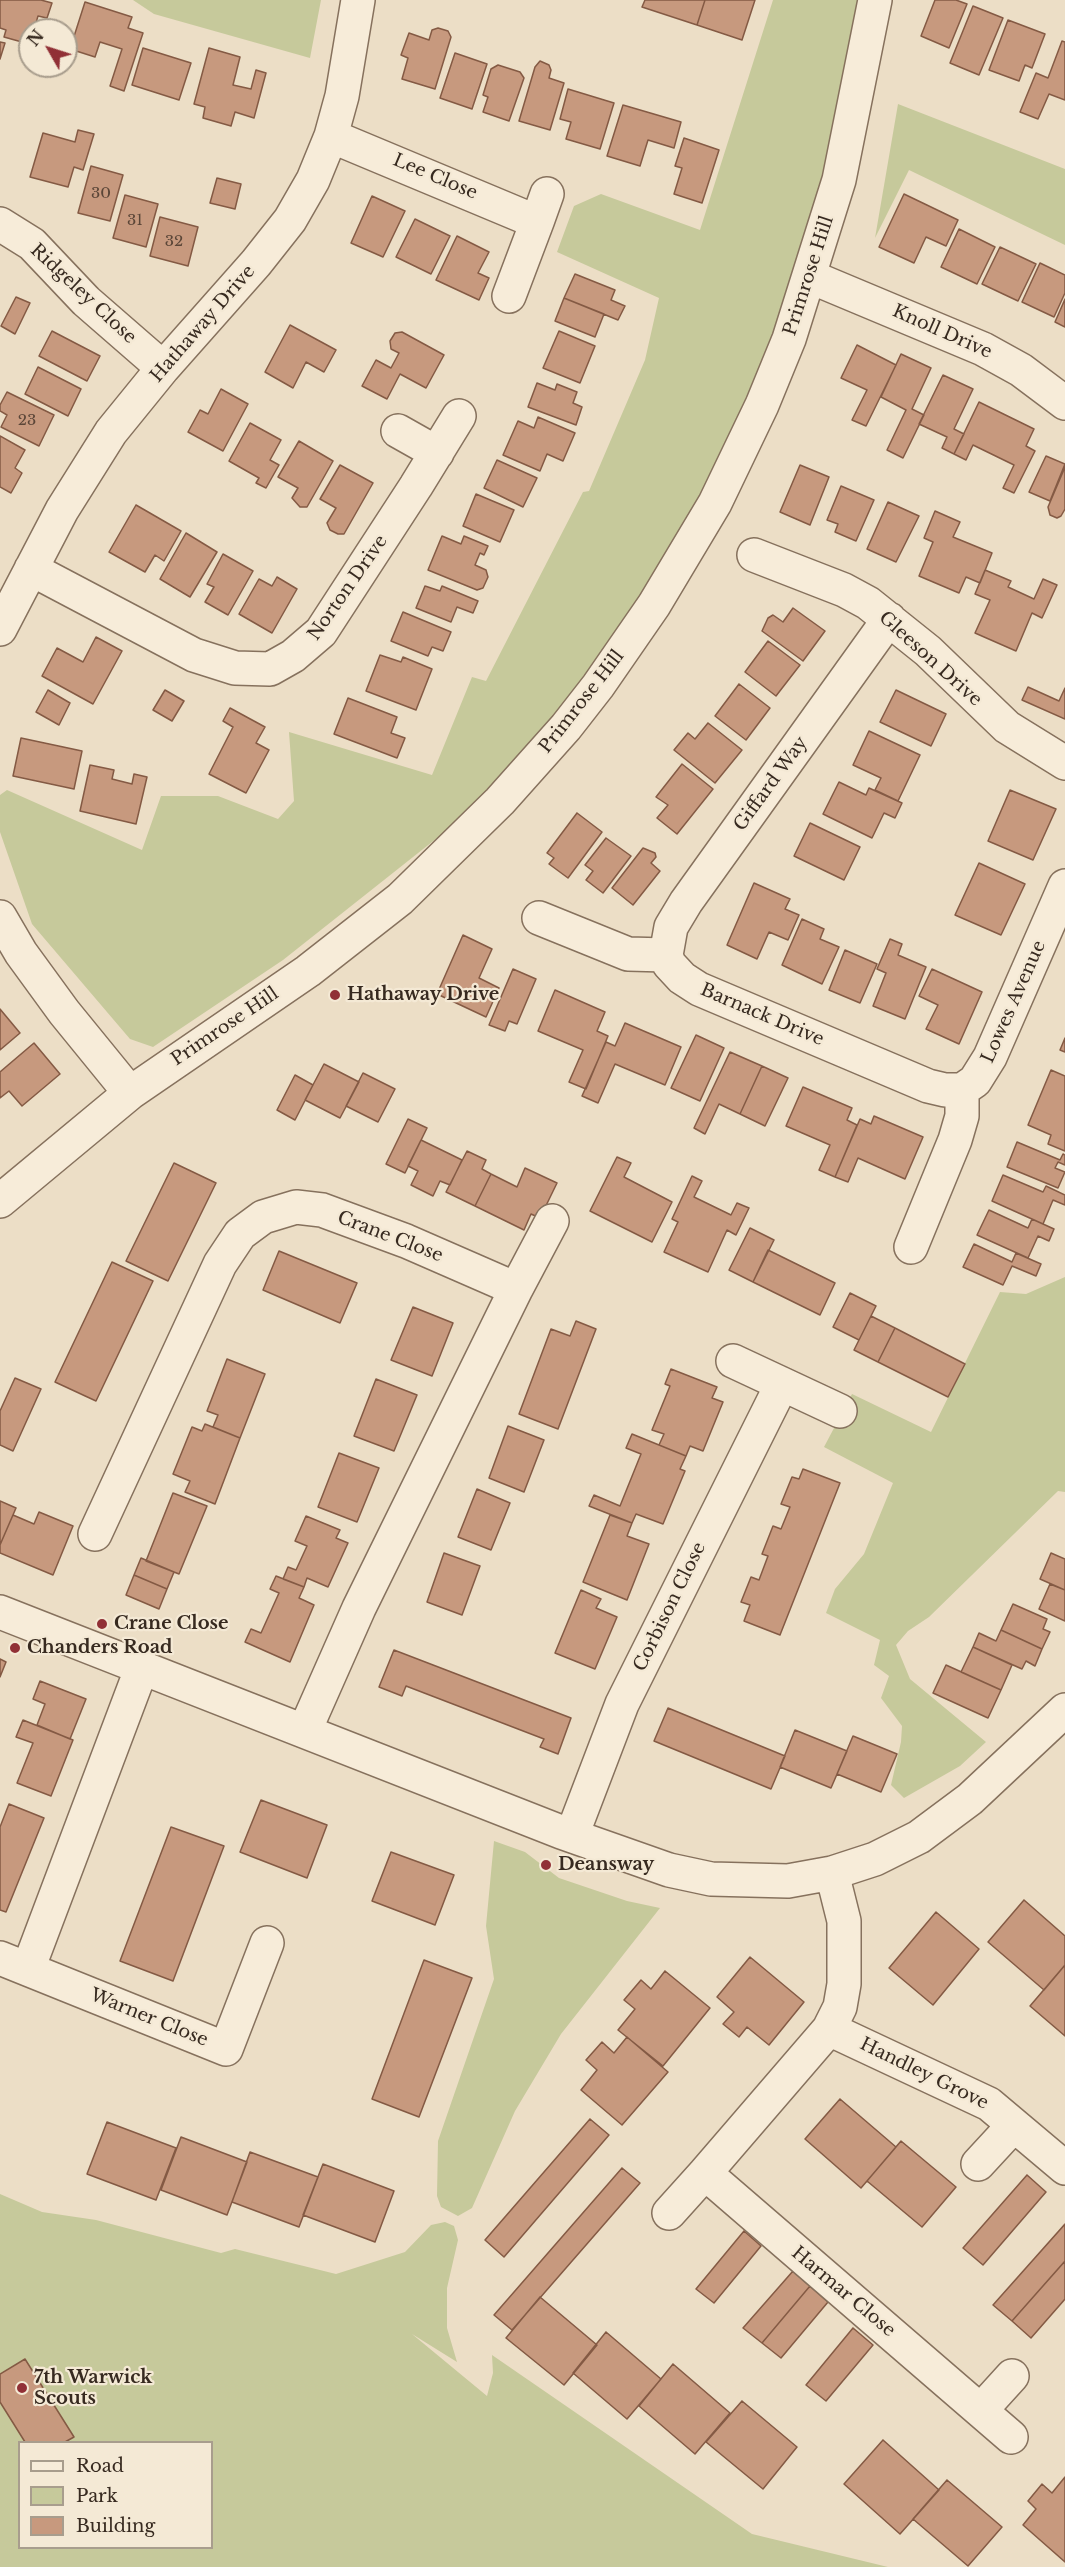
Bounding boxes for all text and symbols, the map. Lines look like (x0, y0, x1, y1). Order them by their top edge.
north arrow (18, 18, 78, 78)
text: N (23, 26, 48, 50)
street label: Lee Close (390, 150, 480, 204)
house number: 30 (91, 185, 111, 203)
house number: 31 (127, 212, 143, 230)
street label: Primrose Hill (779, 213, 839, 339)
house number: 32 (165, 233, 183, 251)
street label: Ridgeley Close (26, 240, 140, 348)
street label: Hathaway Drive (146, 261, 260, 387)
street label: Knoll Drive (889, 300, 995, 364)
house number: 23 (18, 412, 36, 430)
street label: Norton Drive (304, 531, 392, 645)
street label: Gleeson Drive (874, 607, 986, 711)
street label: Primrose Hill (535, 646, 629, 758)
street label: Giffard Way (730, 733, 812, 835)
street label: Lowes Avenue (977, 937, 1051, 1067)
street label: Barnack Drive (697, 979, 827, 1051)
street label: Primrose Hill (167, 983, 283, 1071)
place label: Hathaway Drive (347, 984, 499, 1006)
marker: Hathaway Drive (328, 988, 342, 1002)
street label: Crane Close (334, 1207, 446, 1267)
street label: Corbison Close (629, 1539, 711, 1675)
place label: Crane Close (114, 1613, 229, 1635)
marker: Crane Close (95, 1617, 109, 1631)
place label: Chanders Road (27, 1637, 172, 1659)
marker: Chanders Road (8, 1641, 22, 1655)
place label: Deansway (558, 1854, 654, 1876)
marker: Deansway (539, 1858, 553, 1872)
street label: Warner Close (87, 1985, 211, 2051)
street label: Handley Grove (856, 2034, 992, 2114)
street label: Harmar Close (787, 2242, 899, 2342)
place label: 7th Warwick Scouts (34, 2367, 152, 2410)
marker: 7th Warwick Scouts (15, 2381, 29, 2395)
legend (18, 2441, 213, 2549)
text: Road (76, 2455, 124, 2477)
text: Park (76, 2485, 118, 2507)
text: Building (76, 2515, 155, 2537)

